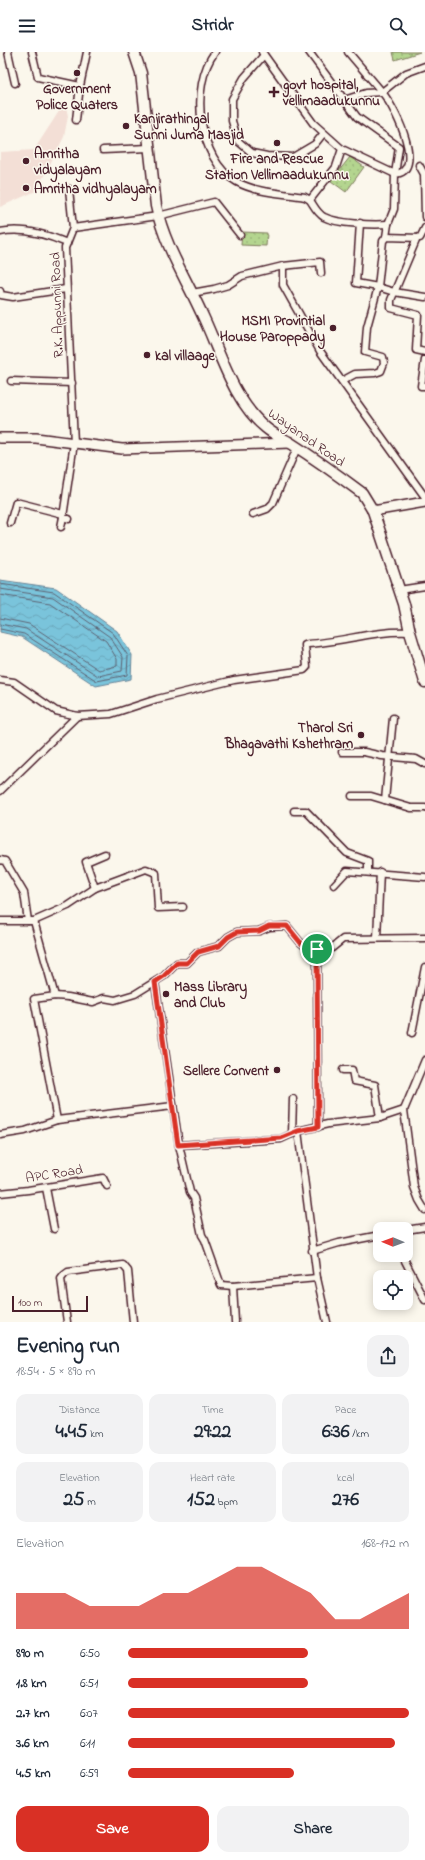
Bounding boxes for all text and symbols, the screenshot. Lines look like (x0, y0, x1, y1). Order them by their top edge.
text: Stridr (191, 13, 234, 39)
icon: menu (16, 15, 38, 37)
icon: search (387, 15, 409, 37)
marker: Government Police Quaters (72, 68, 82, 78)
place label: govt hospital, vellimaadukunnu (282, 75, 380, 112)
place label: Government Police Quaters (36, 79, 118, 116)
marker: govt hospital, vellimaadukunnu (268, 86, 280, 98)
place label: Kanjirathingal Sunni Juma Masjid (134, 109, 244, 146)
marker: Kanjirathingal Sunni Juma Masjid (121, 121, 131, 131)
marker: Fire and Rescue Station Vellimaadukunnu (272, 138, 282, 148)
place label: Amritha vidyalayam (33, 144, 101, 183)
place label: Fire and Rescue Station Vellimaadukunnu (205, 149, 349, 186)
marker: Amritha vidyalayam (21, 156, 31, 166)
place label: Amritha vidhyalayam (34, 179, 157, 202)
marker: Amritha vidhyalayam (21, 183, 31, 193)
street label: R.K. Appunni Road (45, 252, 70, 358)
place label: MSMI Provintial House Paroppady (220, 311, 326, 350)
marker: MSMI Provintial House Paroppady (328, 323, 338, 333)
place label: kal villaage (155, 346, 216, 369)
marker: kal villaage (142, 350, 152, 360)
street label: Wayanad Road (263, 404, 349, 474)
place label: Tharol Sri Bhagavathi Kshethram (224, 718, 353, 757)
marker: Tharol Sri Bhagavathi Kshethram (356, 730, 366, 740)
pin (300, 932, 334, 966)
icon: arrive (306, 938, 328, 960)
place label: Mass Library and Club (174, 977, 247, 1014)
marker: Mass Library and Club (161, 989, 171, 999)
place label: Sellere Convent (183, 1061, 269, 1082)
marker: Sellere Convent (272, 1065, 282, 1075)
street label: APC Road (24, 1160, 84, 1189)
north arrow (373, 1222, 413, 1262)
map controls (373, 1222, 413, 1310)
button: locate (373, 1270, 413, 1310)
scale bar (12, 1294, 88, 1313)
text: 100 m (18, 1295, 42, 1311)
text: Evening run (16, 1331, 120, 1363)
button: share (367, 1335, 409, 1377)
text: 18:54 · 5 × 890 m (16, 1362, 95, 1381)
text: Distance (59, 1402, 100, 1418)
text: Time (202, 1402, 223, 1418)
text: Pace (335, 1402, 356, 1418)
text: 4.45 (55, 1418, 87, 1447)
text: 29:22 (194, 1418, 231, 1447)
text: 6:36 (322, 1418, 350, 1447)
text: km (87, 1426, 104, 1442)
text: /km (350, 1426, 369, 1442)
text: Elevation (59, 1470, 100, 1486)
text: Heart rate (190, 1470, 235, 1486)
text: kcal (337, 1470, 354, 1486)
text: 25 (63, 1486, 85, 1515)
text: 152 (187, 1486, 215, 1515)
text: 276 (332, 1486, 359, 1515)
text: m (85, 1494, 96, 1510)
text: bpm (215, 1494, 238, 1510)
text: Elevation (16, 1534, 64, 1553)
text: 168–172 m (361, 1534, 409, 1553)
text: 890 m (16, 1644, 44, 1663)
text: 6:50 (80, 1644, 100, 1663)
text: 1.8 km (16, 1674, 47, 1693)
text: 6:51 (80, 1674, 98, 1693)
text: 2.7 km (16, 1704, 50, 1723)
text: 6:07 (80, 1704, 98, 1723)
text: 3.6 km (16, 1734, 49, 1753)
text: 6:11 (80, 1734, 95, 1753)
text: 4.5 km (16, 1764, 50, 1783)
text: 6:59 (80, 1764, 98, 1783)
button: Save (16, 1806, 209, 1852)
button: Share (217, 1806, 409, 1852)

